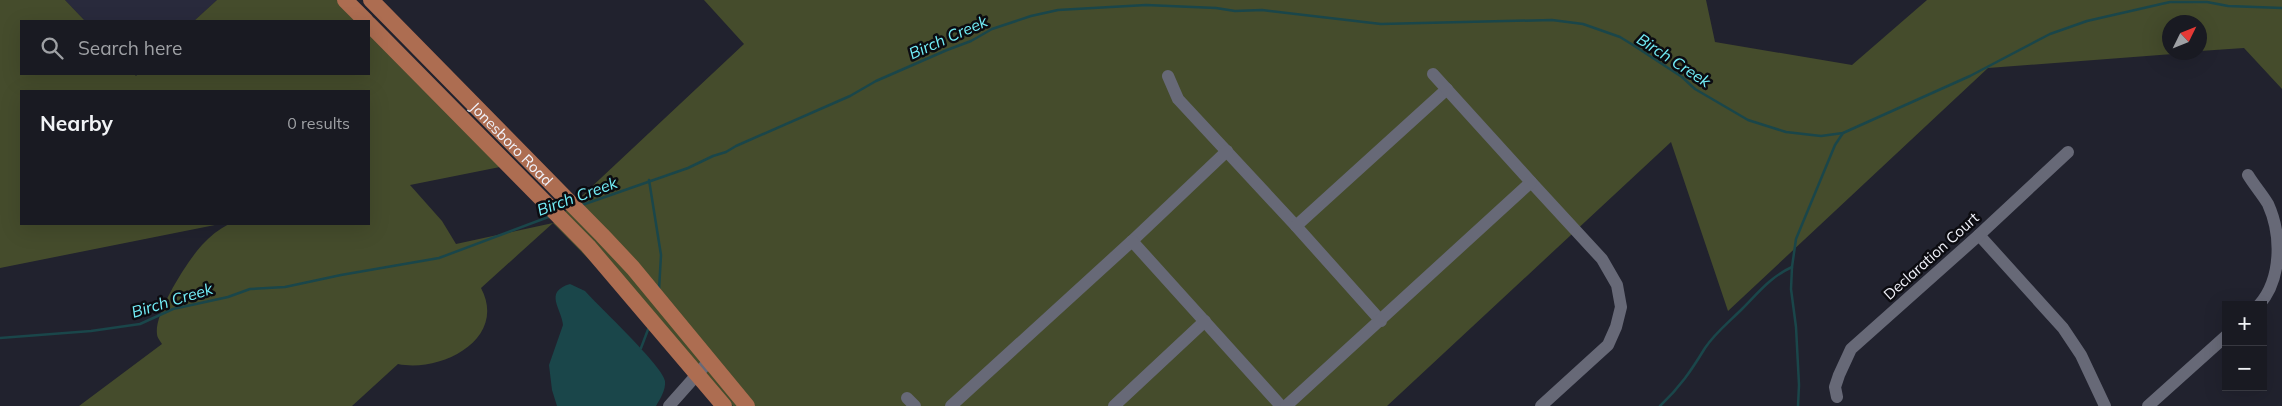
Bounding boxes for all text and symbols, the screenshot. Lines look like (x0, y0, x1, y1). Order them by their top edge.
water label: Birch Creek (905, 10, 991, 63)
north arrow (2162, 15, 2207, 60)
search box (20, 20, 370, 75)
water label: Birch Creek (1633, 29, 1715, 92)
icon: search (38, 34, 66, 62)
text: Search here (78, 36, 182, 60)
street label: Jonesboro Road (466, 97, 557, 189)
text: Nearby (40, 110, 113, 136)
text: 0 results (287, 113, 350, 133)
water label: Birch Creek (534, 172, 621, 220)
street label: Declaration Court (1879, 208, 1983, 304)
water label: Birch Creek (129, 278, 216, 322)
map controls (2222, 301, 2267, 391)
button: + (2222, 301, 2267, 346)
button: − (2222, 346, 2267, 391)

